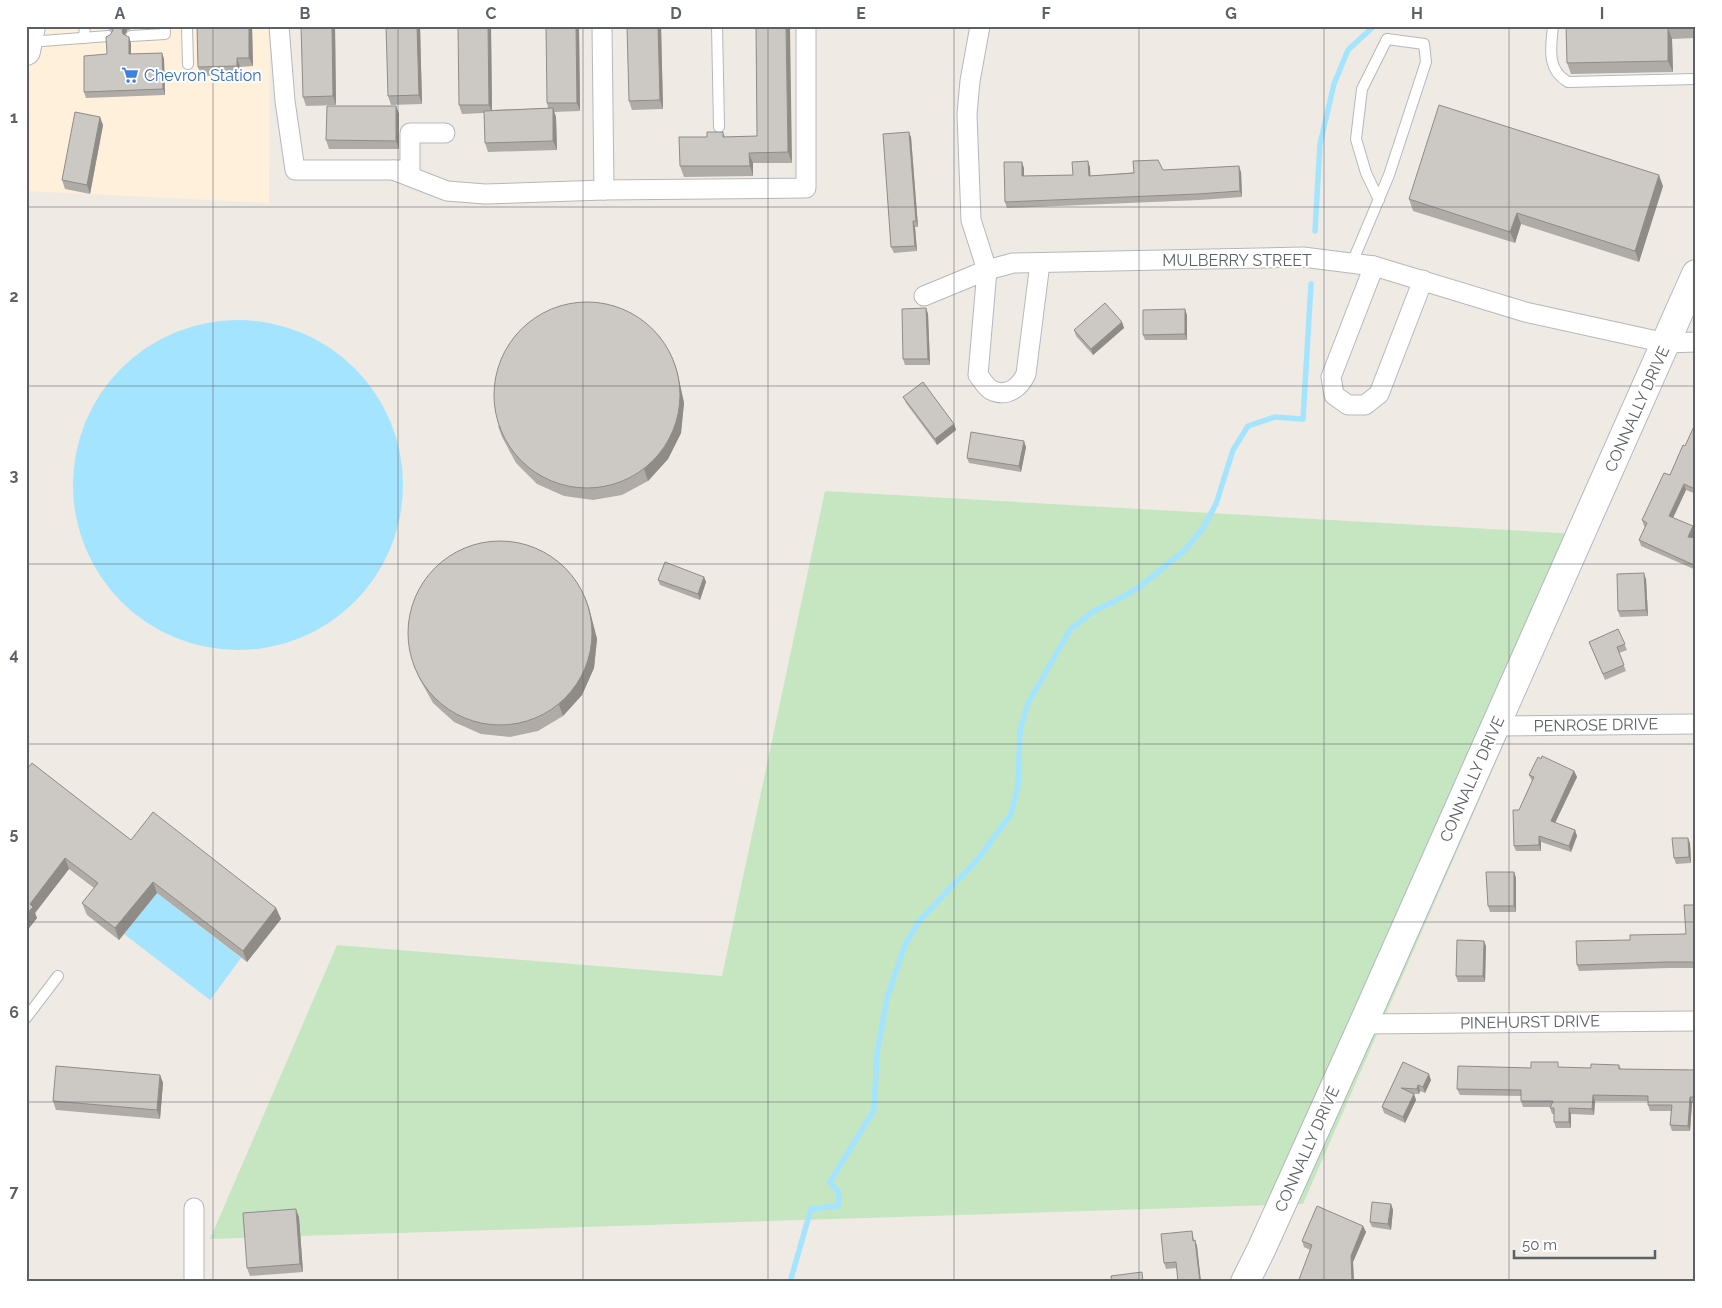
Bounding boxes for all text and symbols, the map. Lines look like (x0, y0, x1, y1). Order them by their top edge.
text: A (115, 4, 126, 23)
text: B (300, 4, 311, 23)
text: C (486, 4, 497, 23)
text: D (670, 4, 682, 23)
text: E (856, 4, 866, 23)
text: F (1041, 4, 1051, 23)
text: G (1225, 4, 1237, 23)
text: H (1411, 4, 1423, 23)
text: I (1600, 4, 1604, 23)
supermarket icon: Chevron Station (120, 65, 140, 85)
place label: Chevron Station (144, 66, 262, 85)
text: 1 (10, 108, 18, 127)
street label: MULBERRY STREET (1162, 251, 1312, 270)
text: 2 (9, 287, 19, 306)
street label: CONNALLY DRIVE (1601, 343, 1673, 475)
text: 3 (10, 466, 19, 485)
text: 4 (9, 645, 19, 664)
street label: CONNALLY DRIVE (1436, 713, 1508, 845)
street label: PENROSE DRIVE (1534, 714, 1659, 736)
text: 5 (10, 824, 19, 843)
text: 6 (9, 1003, 19, 1022)
street label: PINEHURST DRIVE (1460, 1011, 1600, 1033)
street label: CONNALLY DRIVE (1271, 1083, 1343, 1215)
text: 7 (10, 1182, 19, 1201)
scale bar (1514, 1228, 1656, 1260)
text: 50 m (1522, 1236, 1557, 1254)

